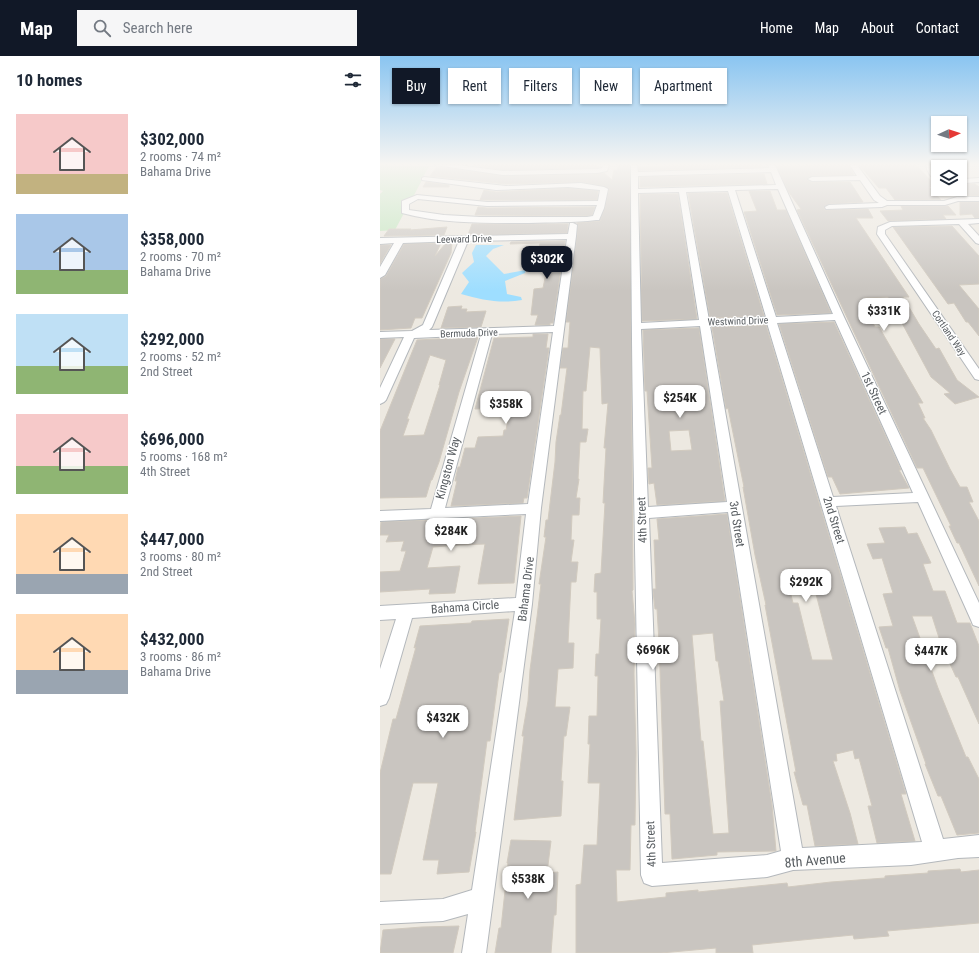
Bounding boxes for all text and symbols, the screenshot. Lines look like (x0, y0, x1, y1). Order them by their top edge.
search box (77, 10, 357, 46)
text: Map (20, 17, 53, 40)
icon: search (91, 17, 113, 39)
text: Search here (123, 19, 193, 37)
text: Home (760, 20, 793, 36)
text: Map (815, 20, 839, 36)
text: About (861, 20, 894, 36)
text: Contact (916, 20, 959, 36)
chip: Buy (392, 68, 440, 104)
chip: Rent (448, 68, 501, 104)
chip: Filters (509, 68, 572, 104)
chip: New (580, 68, 632, 104)
chip: Apartment (640, 68, 727, 104)
icon: filters (342, 69, 364, 91)
text: 10 homes (16, 70, 82, 90)
north arrow (931, 116, 967, 152)
map controls (931, 116, 967, 196)
text: $302,000 (140, 129, 204, 149)
icon: home (48, 130, 96, 178)
text: 2 rooms · 74 m² (140, 149, 221, 164)
button: layers (931, 160, 967, 196)
text: Bahama Drive (140, 164, 211, 179)
text: $358,000 (140, 229, 204, 249)
icon: home (48, 230, 96, 278)
street label: Leeward Drive (436, 233, 492, 245)
pin: $302K (519, 246, 575, 280)
text: 2 rooms · 70 m² (140, 249, 221, 264)
text: $302K (530, 251, 564, 266)
text: Bahama Drive (140, 264, 211, 279)
pin: $331K (856, 298, 912, 332)
text: $331K (867, 303, 901, 318)
street label: Cortland Way (930, 308, 968, 358)
street label: Westwind Drive (708, 314, 769, 328)
street label: Bermuda Drive (440, 326, 498, 340)
text: $292,000 (140, 329, 204, 349)
icon: home (48, 330, 96, 378)
text: 2 rooms · 52 m² (140, 349, 221, 364)
text: 2nd Street (140, 364, 193, 379)
street label: 1st Street (858, 369, 890, 417)
pin: $254K (652, 385, 708, 419)
text: $254K (663, 390, 697, 405)
pin: $358K (478, 391, 534, 425)
text: $358K (489, 396, 523, 411)
text: $696,000 (140, 429, 204, 449)
icon: home (48, 430, 96, 478)
street label: Kingston Way (433, 435, 463, 501)
text: 5 rooms · 168 m² (140, 449, 227, 464)
text: 4th Street (140, 464, 190, 479)
street label: 2nd Street (820, 495, 848, 546)
street label: 4th Street (634, 496, 650, 543)
street label: 3rd Street (726, 500, 748, 548)
pin: $284K (423, 518, 479, 552)
text: $284K (434, 523, 468, 538)
text: $447,000 (140, 529, 204, 549)
icon: home (48, 530, 96, 578)
text: 3 rooms · 80 m² (140, 549, 221, 564)
street label: Bahama Drive (515, 555, 537, 622)
text: 2nd Street (140, 564, 193, 579)
pin: $292K (778, 569, 834, 603)
text: $292K (789, 574, 823, 589)
street label: Bahama Circle (430, 598, 500, 616)
text: $432,000 (140, 629, 204, 649)
icon: home (48, 630, 96, 678)
pin: $696K (625, 637, 681, 671)
pin: $447K (903, 638, 959, 672)
text: $696K (636, 642, 670, 657)
text: $447K (914, 643, 948, 658)
text: 3 rooms · 86 m² (140, 649, 221, 664)
text: Bahama Drive (140, 664, 211, 679)
pin: $432K (415, 705, 471, 739)
text: $432K (426, 710, 460, 725)
street label: 4th Street (643, 820, 659, 867)
street label: 8th Avenue (784, 849, 847, 871)
pin: $538K (500, 866, 556, 900)
text: $538K (511, 871, 545, 886)

